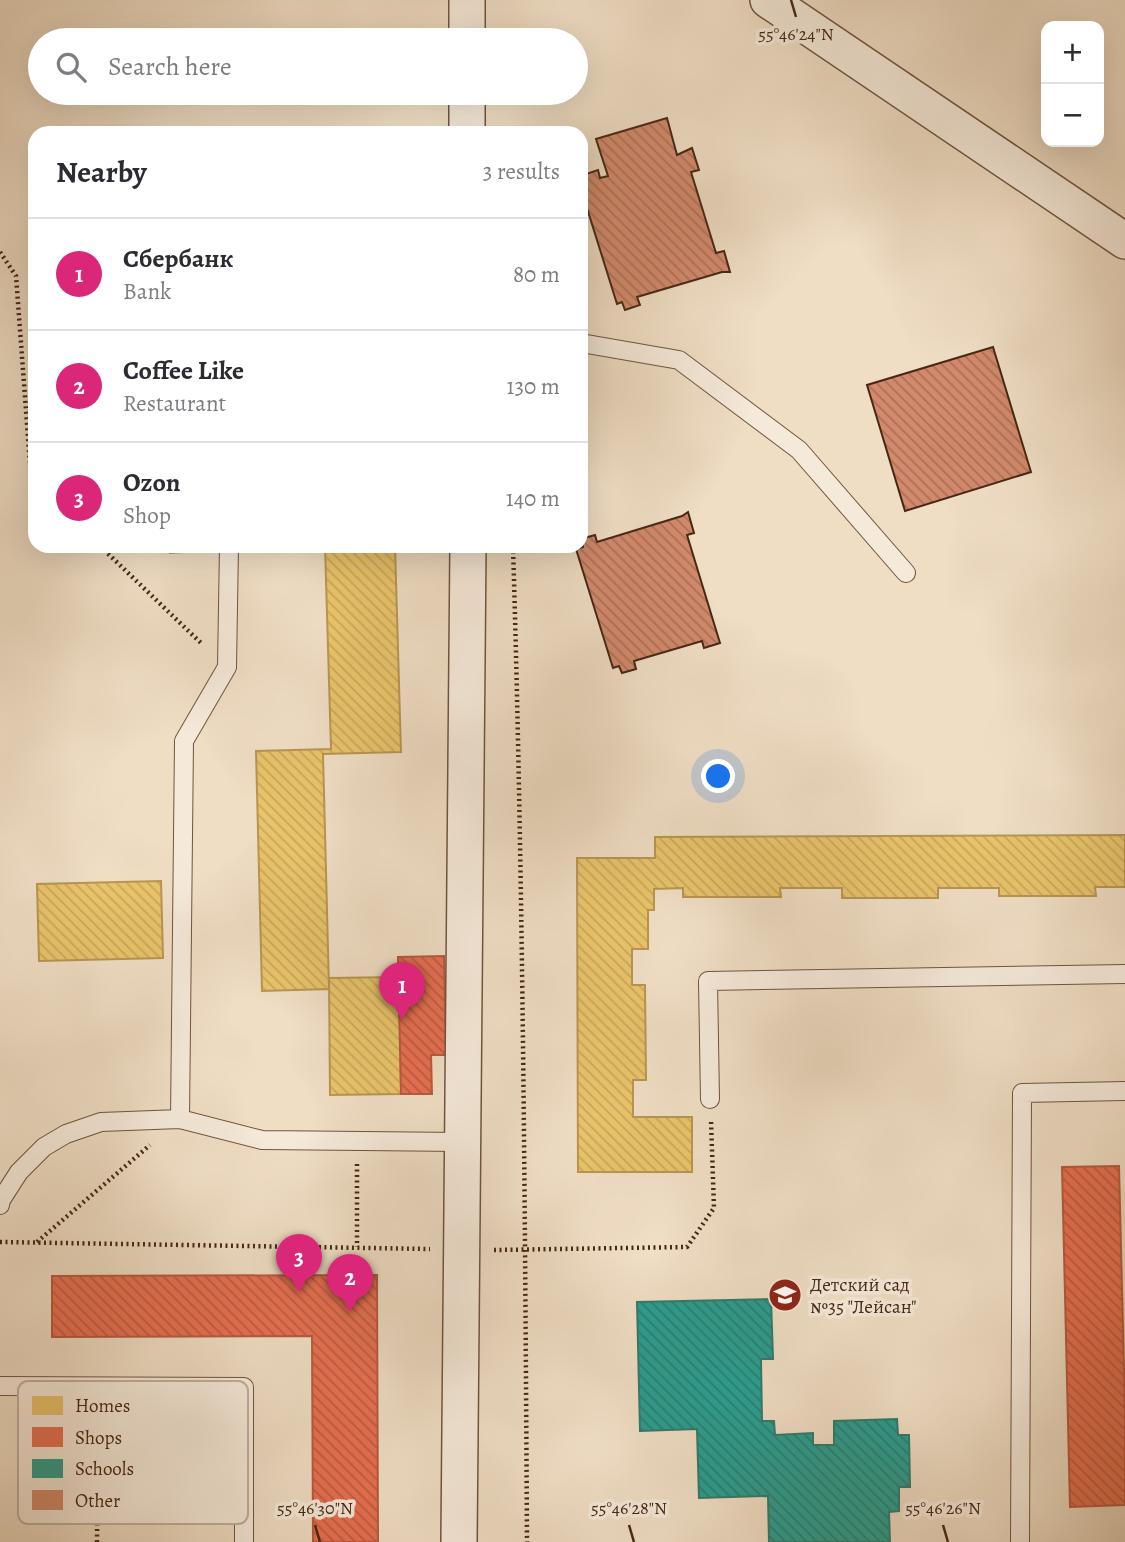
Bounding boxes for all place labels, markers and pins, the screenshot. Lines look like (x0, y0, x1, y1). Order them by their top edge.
pin: 1 (379, 962, 425, 1020)
pin: 3 (276, 1234, 322, 1292)
pin: 2 (327, 1254, 373, 1312)
place label: Детский сад №35 "Лейсан" (810, 1272, 917, 1320)
school or university icon: Детский сад №35 "Лейсан" (766, 1276, 804, 1314)

